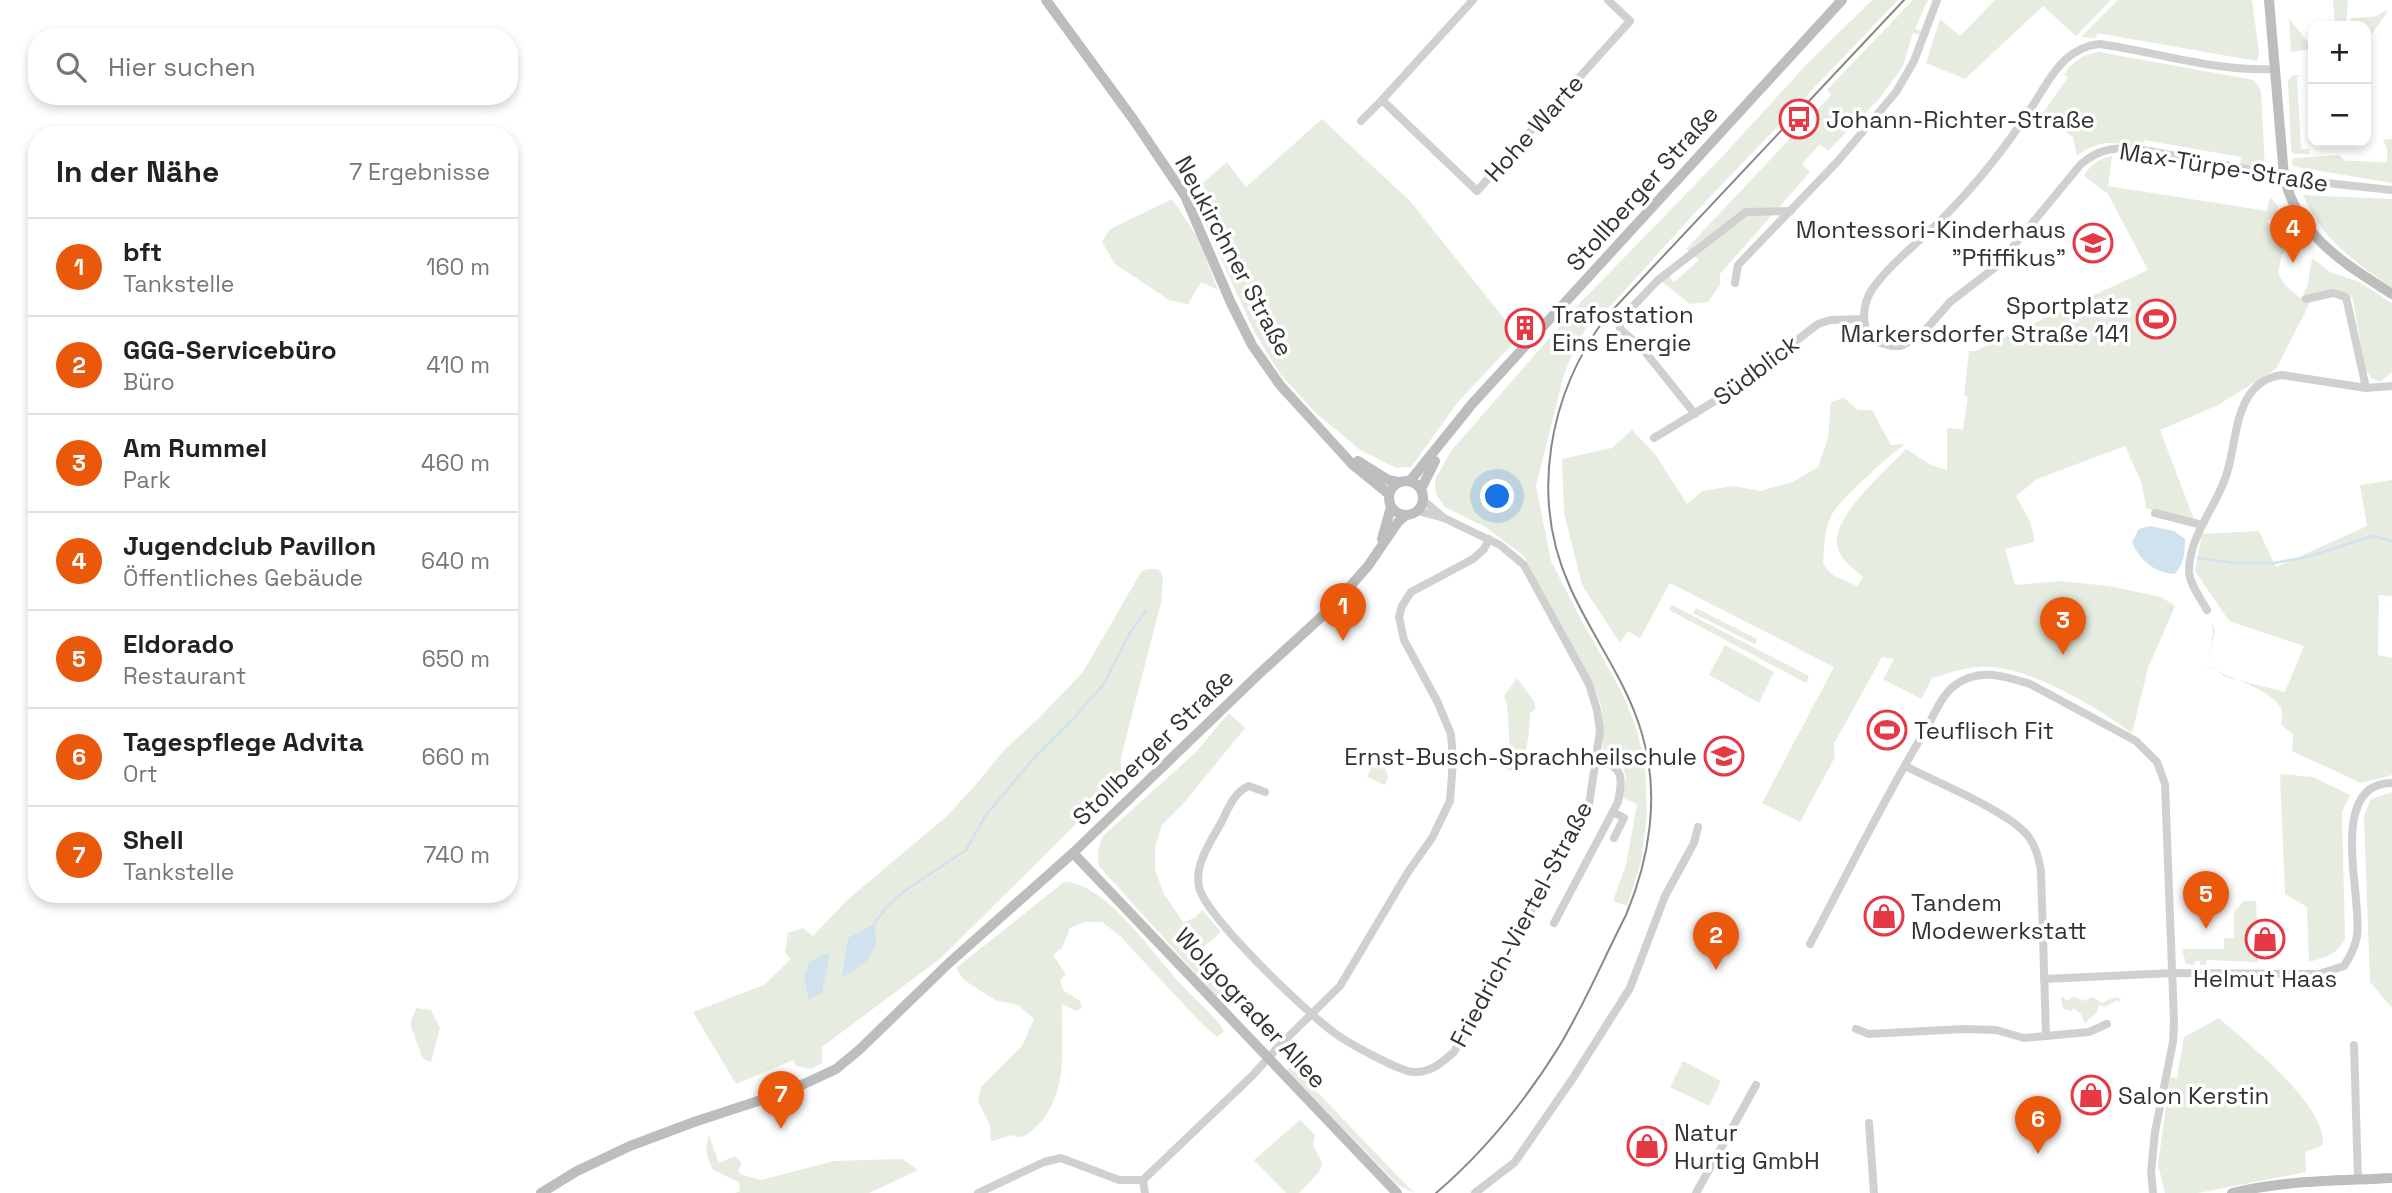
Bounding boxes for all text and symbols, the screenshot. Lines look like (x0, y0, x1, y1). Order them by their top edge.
map controls (2308, 21, 2371, 147)
button: + (2308, 21, 2371, 84)
search box (28, 28, 518, 105)
icon: search (52, 48, 90, 86)
text: Hier suchen (108, 50, 256, 84)
street label: Hohe Warte (1478, 68, 1590, 188)
button: − (2308, 84, 2371, 147)
bus stop icon: Johann-Richter-Straße (1778, 98, 1820, 140)
street label: Stollberger Straße (1559, 99, 1725, 277)
place label: Johann-Richter-Straße (1826, 104, 2095, 135)
street label: Max-Türpe-Straße (2117, 135, 2331, 199)
street label: Neukirchner Straße (1168, 150, 1300, 362)
text: In der Nähe (56, 152, 219, 191)
text: 7 Ergebnisse (349, 157, 490, 187)
pin: 4 (2270, 205, 2316, 263)
place label: Montessori-Kinderhaus "Pfiffikus" (1796, 214, 2066, 273)
school or university icon: Montessori-Kinderhaus "Pfiffikus" (2072, 222, 2114, 264)
text: bft (123, 235, 162, 269)
text: 1 (74, 252, 84, 282)
text: 160 m (426, 252, 490, 282)
text: Tankstelle (123, 269, 234, 299)
place label: Sportplatz Markersdorfer Straße 141 (1841, 290, 2129, 349)
sports icon: Sportplatz Markersdorfer Straße 141 (2135, 298, 2177, 340)
place label: Trafostation Eins Energie (1552, 299, 1694, 358)
building icon: Trafostation Eins Energie (1504, 307, 1546, 349)
street label: Südblick (1707, 328, 1805, 412)
text: GGG-Servicebüro (123, 333, 337, 367)
text: 2 (72, 350, 86, 380)
text: 410 m (426, 350, 490, 380)
text: Büro (123, 367, 175, 397)
text: Am Rummel (123, 431, 267, 465)
text: 3 (72, 448, 86, 478)
text: 460 m (421, 448, 490, 478)
text: Park (123, 465, 171, 495)
your location (1480, 479, 1514, 513)
text: Jugendclub Pavillon (123, 529, 376, 563)
text: 4 (72, 546, 86, 576)
text: 640 m (421, 546, 490, 576)
text: Öffentliches Gebäude (123, 563, 363, 593)
pin: 1 (1320, 583, 1366, 641)
pin: 3 (2040, 597, 2086, 655)
text: Eldorado (123, 627, 234, 661)
text: 5 (72, 644, 86, 674)
text: 650 m (422, 644, 490, 674)
text: Restaurant (123, 661, 246, 691)
street label: Stollberger Straße (1066, 662, 1240, 832)
sports icon: Teuflisch Fit (1866, 709, 1908, 751)
place label: Teuflisch Fit (1914, 715, 2054, 746)
text: Tagespflege Advita (123, 725, 364, 759)
school or university icon: Ernst-Busch-Sprachheilschule (1703, 735, 1745, 777)
place label: Ernst-Busch-Sprachheilschule (1344, 741, 1697, 772)
text: 6 (72, 742, 86, 772)
text: 660 m (421, 742, 490, 772)
text: Ort (123, 759, 158, 789)
street label: Friedrich-Viertel-Straße (1443, 796, 1599, 1052)
text: Shell (123, 823, 184, 857)
text: 7 (73, 840, 85, 870)
text: 740 m (424, 840, 490, 870)
text: Tankstelle (123, 857, 234, 887)
pin: 5 (2183, 871, 2229, 929)
place label: Tandem Modewerkstatt (1911, 887, 2087, 946)
shop icon: Tandem Modewerkstatt (1863, 895, 1905, 937)
pin: 2 (1693, 912, 1739, 970)
shop icon: Helmut Haas (2244, 918, 2286, 960)
street label: Wolgograder Allee (1168, 921, 1334, 1095)
place label: Helmut Haas (2193, 963, 2337, 994)
pin: 7 (758, 1071, 804, 1129)
shop icon: Salon Kerstin (2070, 1074, 2112, 1116)
place label: Salon Kerstin (2118, 1080, 2269, 1111)
pin: 6 (2015, 1096, 2061, 1154)
place label: Natur Hurtig GmbH (1674, 1117, 1820, 1176)
shop icon: Natur Hurtig GmbH (1626, 1125, 1668, 1167)

